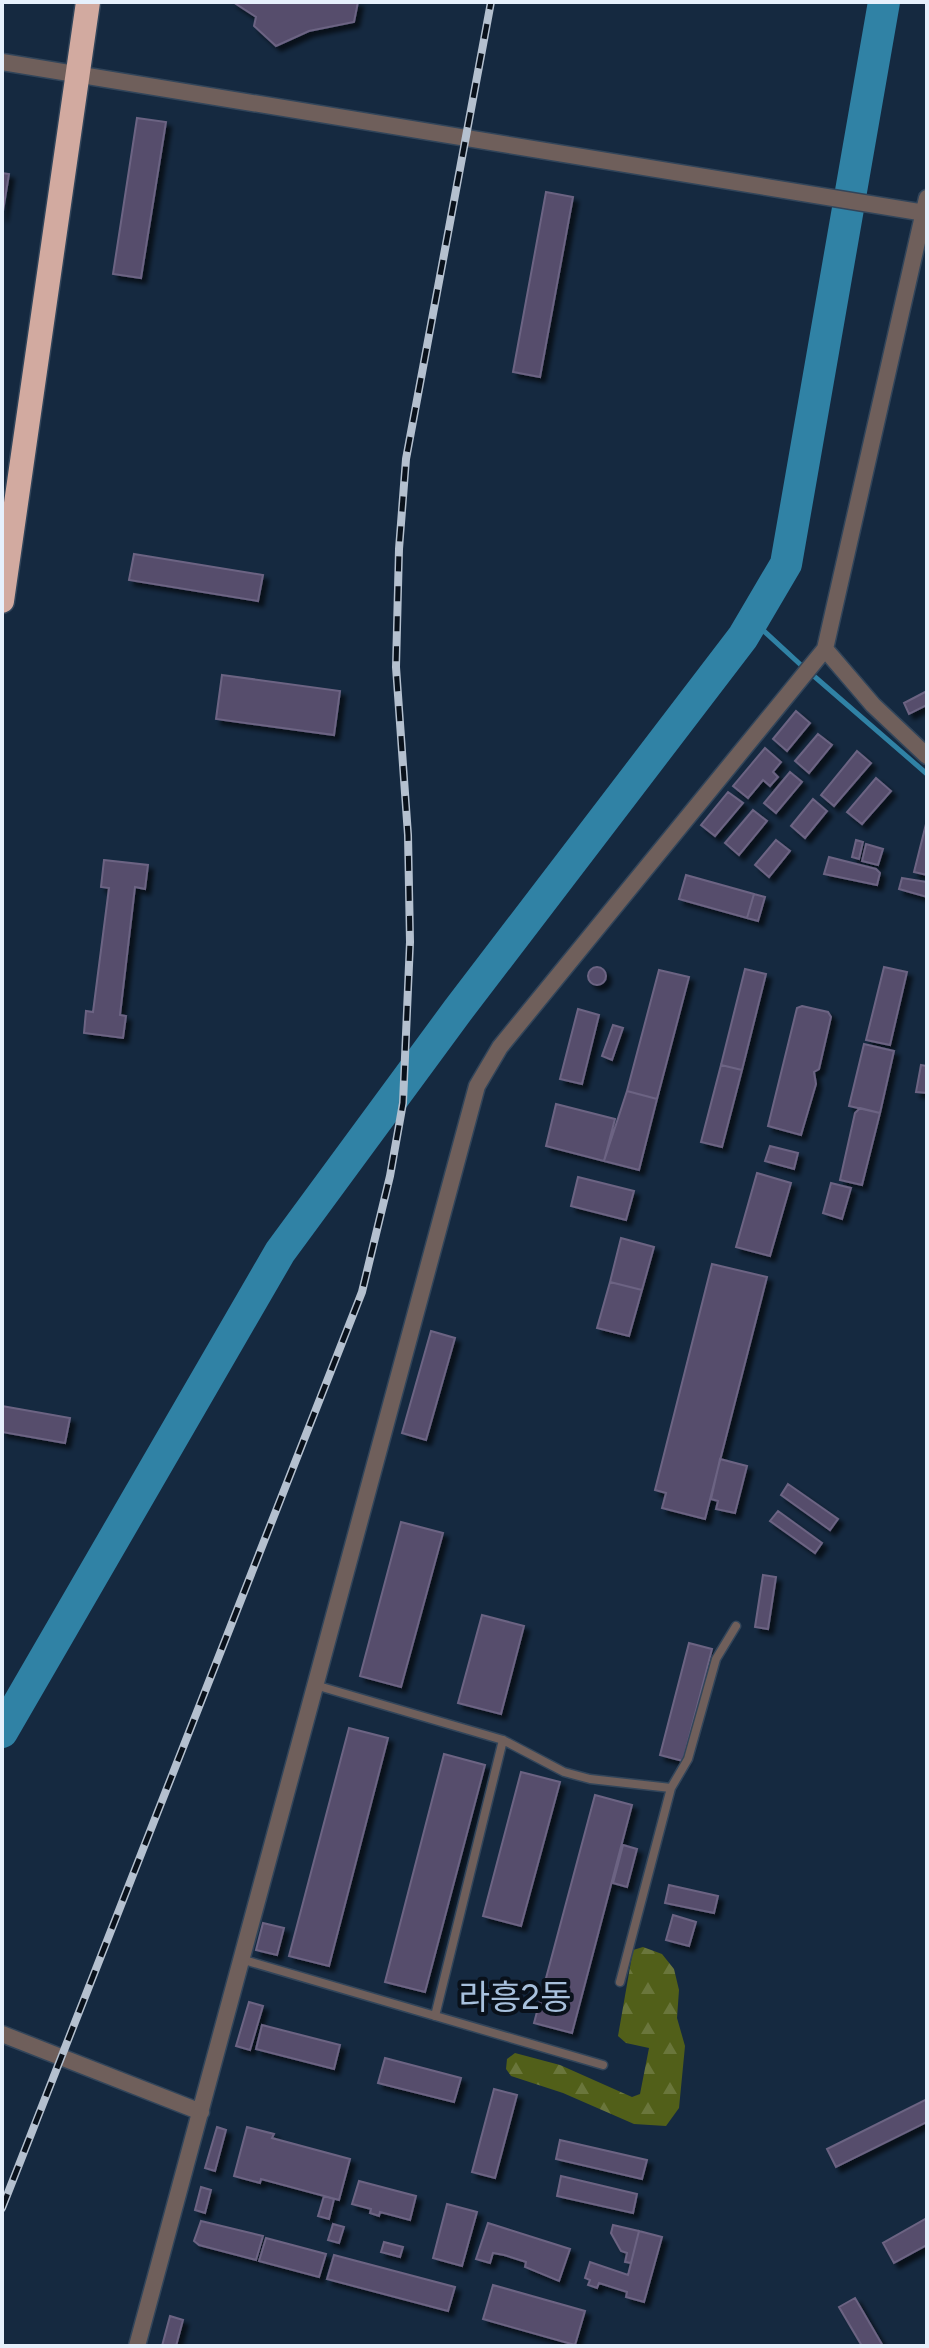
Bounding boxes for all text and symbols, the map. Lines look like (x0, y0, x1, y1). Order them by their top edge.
district label: 라흥2동 (459, 1977, 571, 2018)

